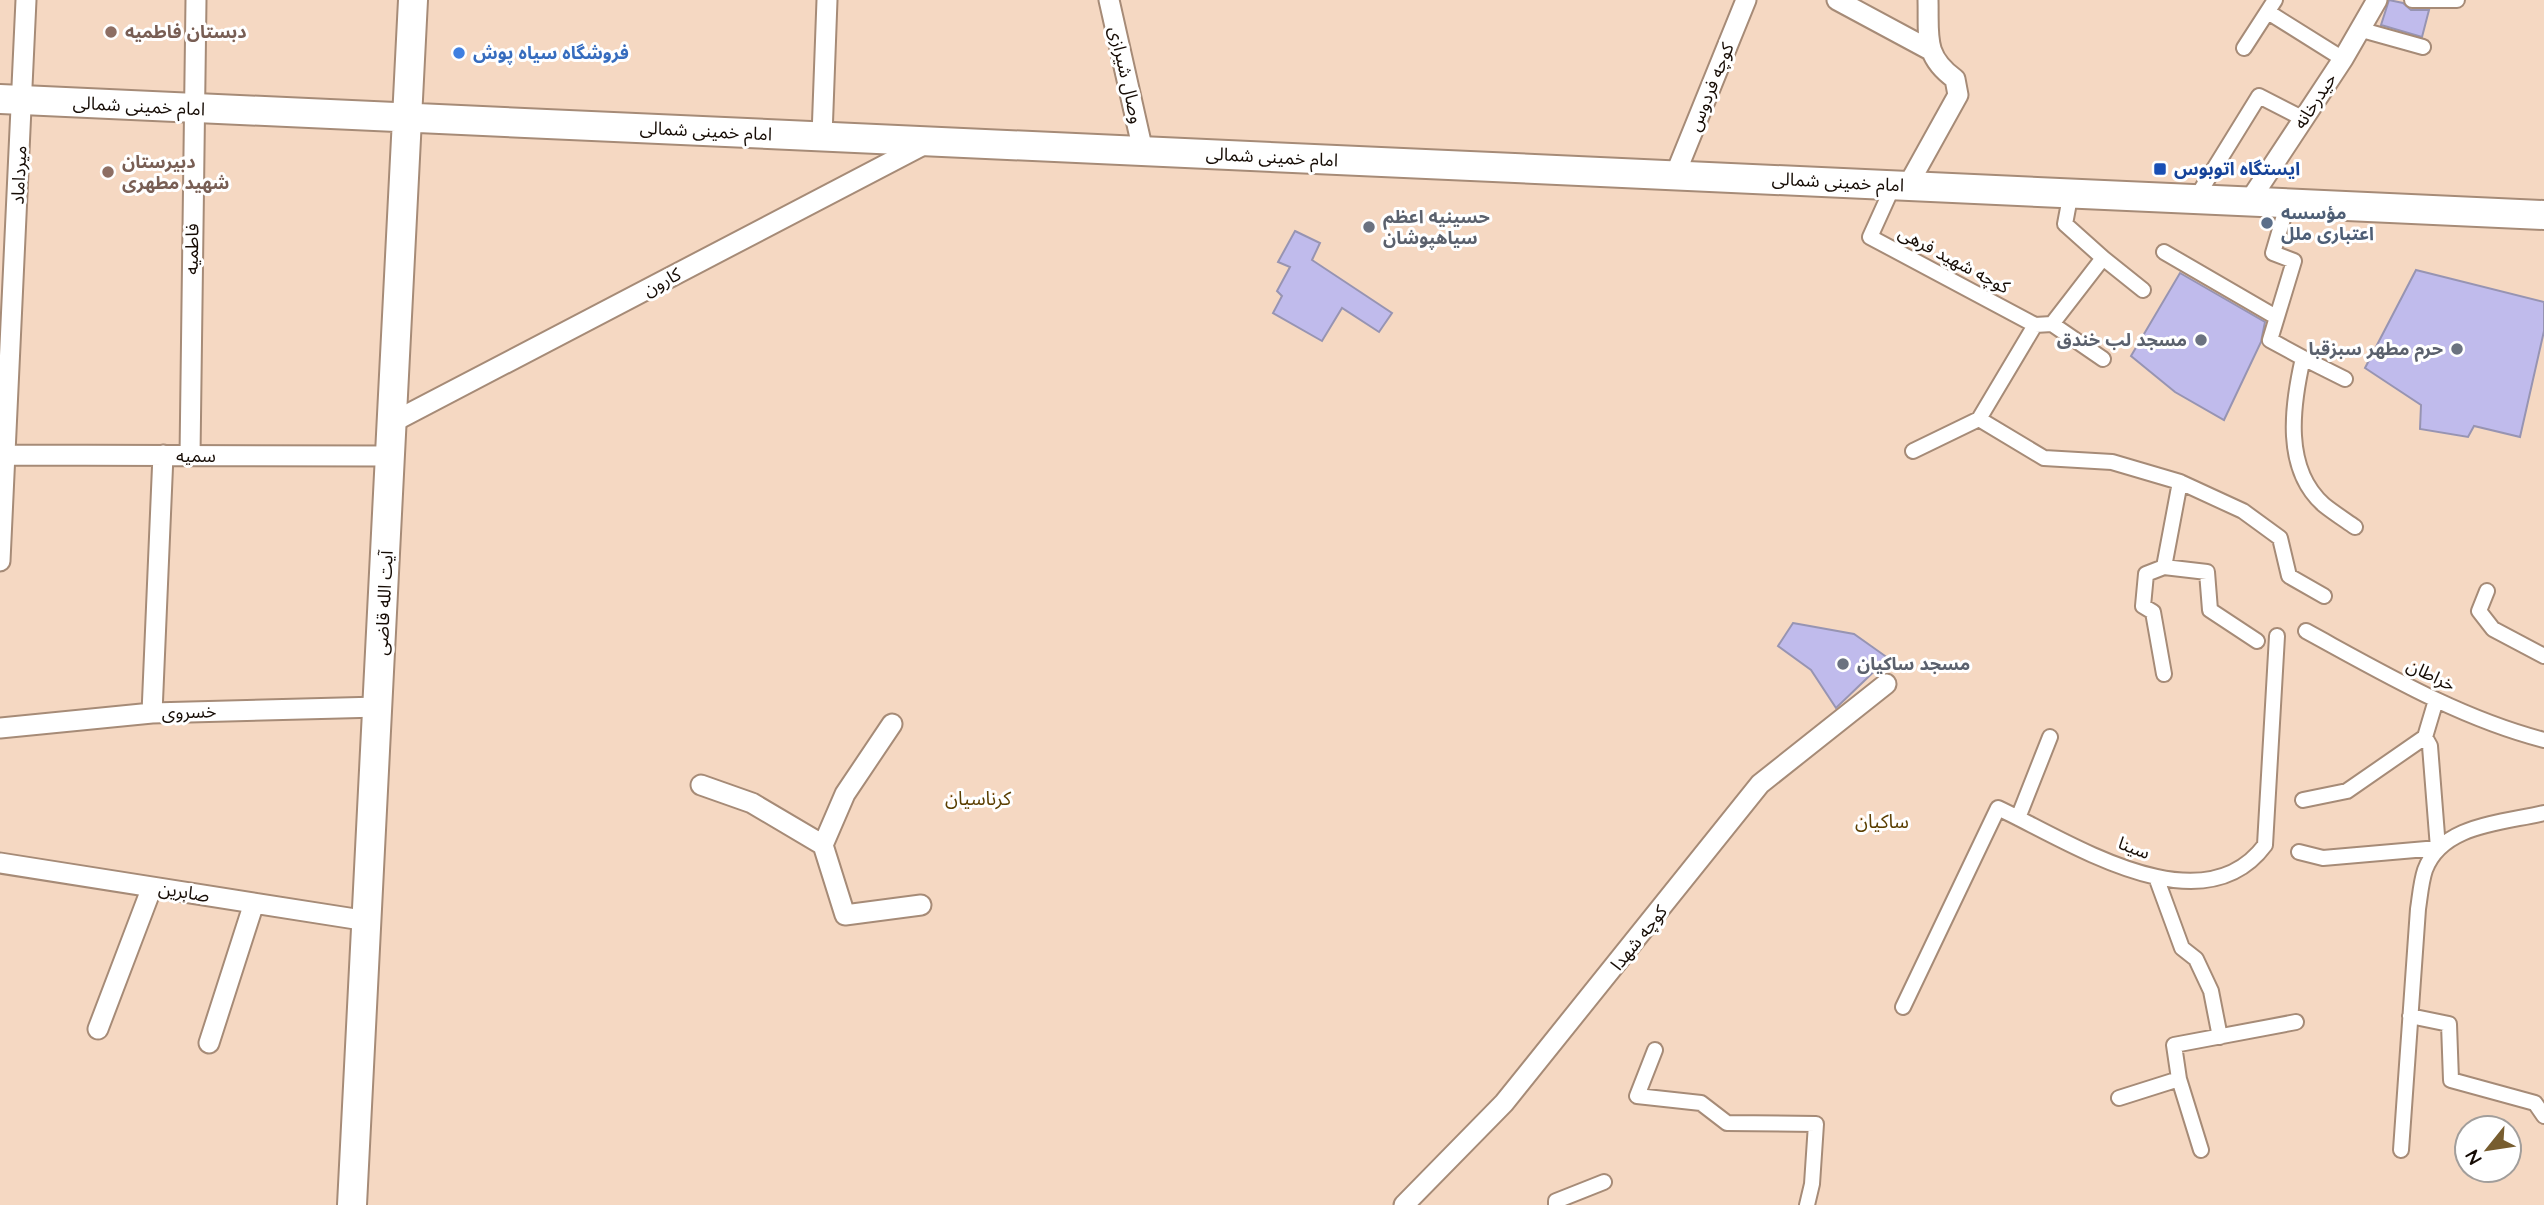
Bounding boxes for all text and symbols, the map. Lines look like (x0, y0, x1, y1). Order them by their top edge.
place label: دبستان فاطمیه (125, 20, 247, 43)
marker: دبستان فاطمیه (103, 24, 119, 40)
street label: وصال شیرازی (1104, 24, 1149, 126)
street label: کوچه فردوس (1682, 39, 1739, 134)
place label: فروشگاه سیاه پوش (473, 41, 629, 65)
marker: فروشگاه سیاه پوش (451, 45, 467, 61)
street label: حیدرخانه (2288, 68, 2341, 133)
street label: امام خمینی شمالی (72, 91, 206, 123)
street label: امام خمینی شمالی (639, 116, 773, 148)
street label: امام خمینی شمالی (1205, 142, 1339, 174)
street label: میرداماد (5, 145, 32, 205)
place label: دبیرستان شهید مطهری (122, 150, 229, 194)
place label: ایستگاه اتوبوس (2174, 157, 2300, 180)
marker: ایستگاه اتوبوس (2152, 161, 2168, 177)
marker: دبیرستان شهید مطهری (100, 164, 116, 180)
street label: امام خمینی شمالی (1771, 167, 1905, 199)
place label: مؤسسه اعتباری ملل (2281, 201, 2374, 245)
place label: حسینیه اعظم سیاهپوشان (1383, 205, 1490, 250)
marker: مؤسسه اعتباری ملل (2259, 215, 2275, 231)
marker: حسینیه اعظم سیاهپوشان (1361, 219, 1377, 235)
street label: کوچه شهید فرهی (1895, 221, 2014, 299)
street label: فاطمیه (180, 223, 203, 275)
street label: کارون (639, 262, 685, 301)
place label: مسجد لب خندق (2057, 328, 2187, 351)
marker: مسجد لب خندق (2193, 332, 2209, 348)
place label: حرم مطهر سبزقبا (2308, 337, 2443, 362)
marker: حرم مطهر سبزقبا (2449, 341, 2465, 357)
street label: سمیه (176, 444, 216, 467)
street label: آیت الله قاضی (369, 549, 398, 656)
place label: مسجد ساکیان (1857, 652, 1970, 675)
street label: خراطان (2403, 653, 2459, 696)
marker: مسجد ساکیان (1835, 656, 1851, 672)
street label: خسروی (161, 699, 217, 724)
district label: کرناسیان (945, 786, 1012, 810)
district label: ساکیان (1855, 809, 1909, 833)
street label: سینا (2115, 831, 2153, 864)
street label: صابرین (157, 876, 211, 907)
street label: کوچه شهدا (1605, 900, 1672, 975)
north arrow (2453, 1114, 2523, 1184)
text: N (2459, 1145, 2487, 1170)

